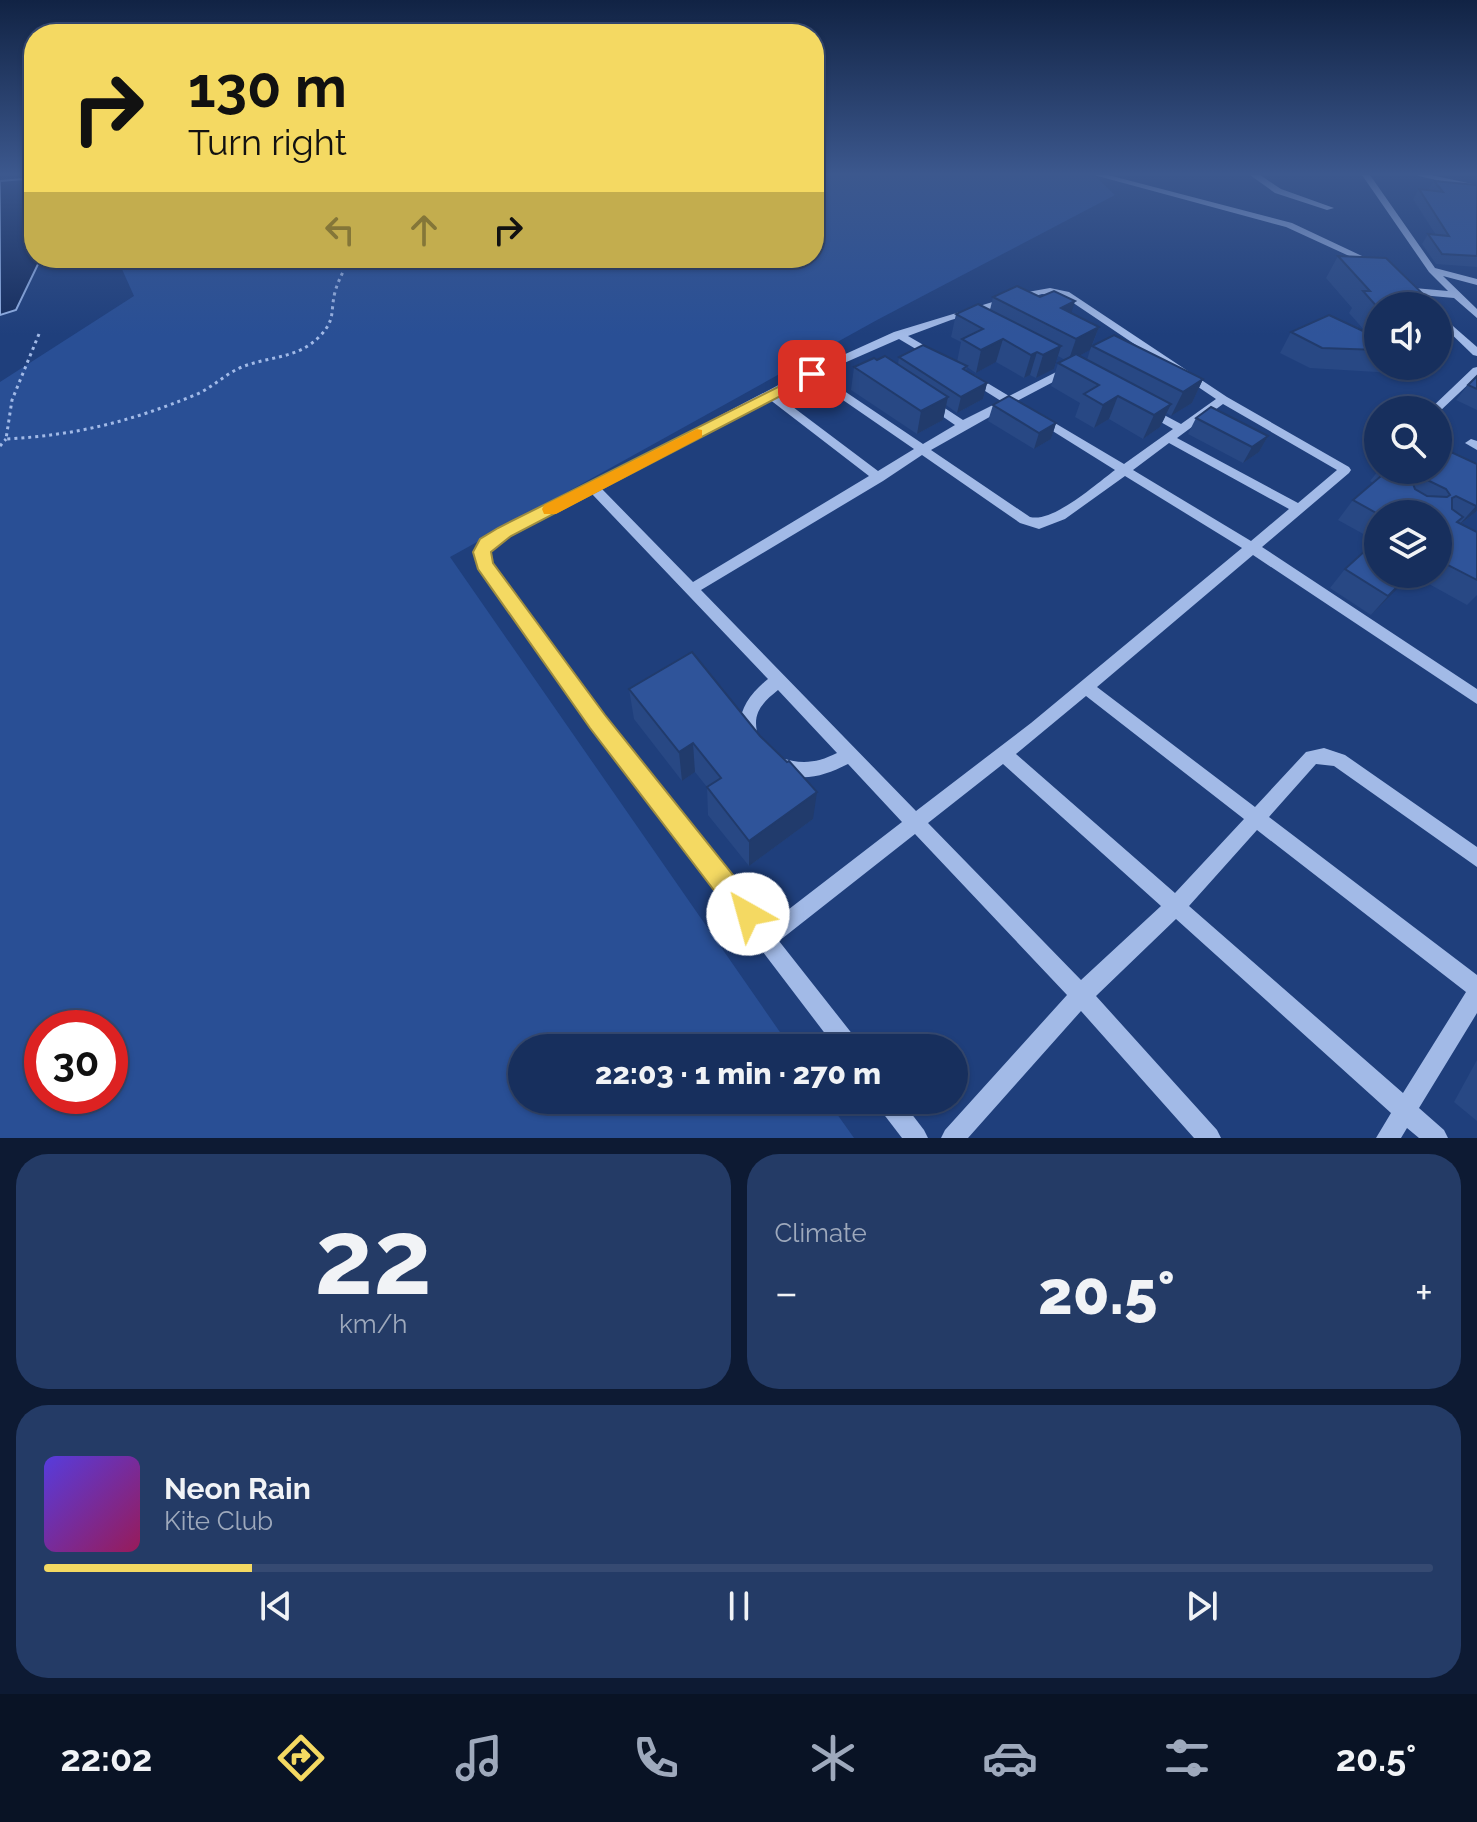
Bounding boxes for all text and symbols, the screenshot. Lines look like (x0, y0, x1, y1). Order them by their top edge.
text: 130 m (188, 54, 347, 120)
icon: right (56, 56, 160, 160)
text: Turn right (188, 121, 347, 163)
icon: left (318, 208, 362, 252)
icon: ahead (402, 208, 446, 252)
icon: right (486, 208, 530, 252)
map controls (1364, 292, 1452, 588)
button: sound (1364, 292, 1452, 380)
pin (778, 340, 846, 408)
icon: arrive (790, 352, 834, 396)
button: search (1364, 396, 1452, 484)
button: layers (1364, 500, 1452, 588)
position arrow (706, 872, 790, 956)
speed limit sign: 30 (24, 1010, 128, 1114)
text: 22:03 · 1 min · 270 m (595, 1056, 881, 1091)
text: 22 (315, 1196, 432, 1318)
text: Climate (775, 1218, 867, 1248)
text: 20.5° (1038, 1258, 1175, 1328)
text: − (775, 1267, 798, 1318)
text: + (1415, 1267, 1433, 1318)
text: km/h (339, 1309, 408, 1339)
text: Neon Rain (164, 1471, 311, 1506)
text: Kite Club (164, 1506, 273, 1536)
icon: previous (254, 1584, 298, 1628)
icon: pause (717, 1584, 761, 1628)
icon: next (1180, 1584, 1224, 1628)
icon: directions (273, 1730, 329, 1786)
icon: music (451, 1730, 507, 1786)
icon: phone (628, 1730, 684, 1786)
icon: climate (805, 1730, 861, 1786)
icon: car (982, 1730, 1038, 1786)
icon: filters (1159, 1730, 1215, 1786)
text: 22:02 (61, 1737, 152, 1779)
text: 20.5° (1336, 1737, 1416, 1779)

